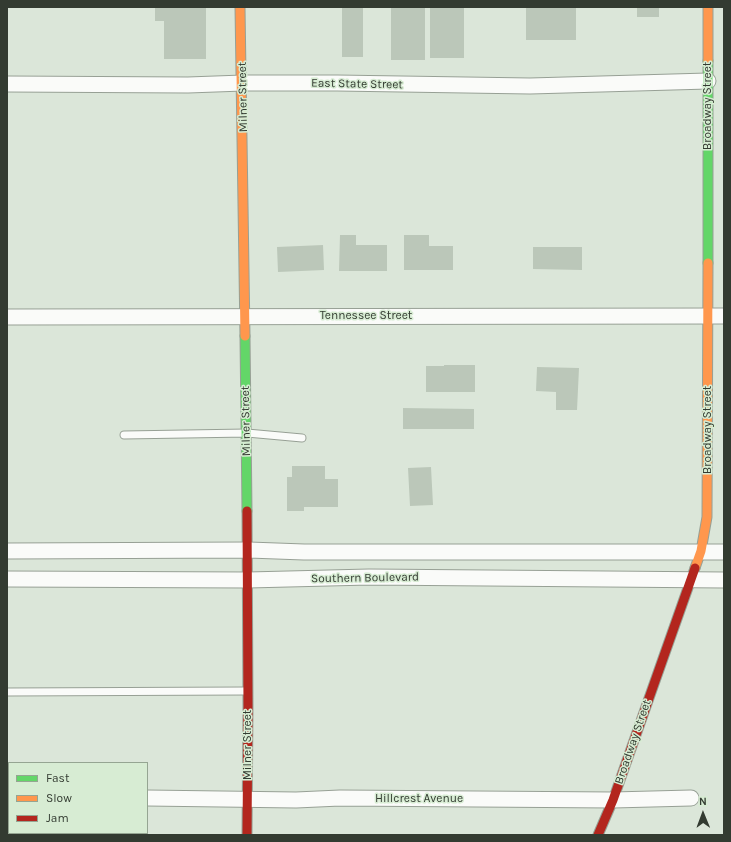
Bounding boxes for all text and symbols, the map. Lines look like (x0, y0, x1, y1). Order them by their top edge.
street label: Milner Street (235, 62, 251, 132)
street label: Broadway Street (701, 62, 715, 150)
street label: East State Street (311, 76, 403, 92)
street label: Tennessee Street (320, 309, 412, 323)
street label: Milner Street (238, 386, 254, 456)
street label: Broadway Street (701, 386, 715, 474)
street label: Southern Boulevard (311, 570, 419, 586)
street label: Broadway Street (612, 698, 654, 786)
street label: Milner Street (241, 710, 255, 780)
legend (8, 762, 148, 834)
text: Fast (46, 771, 69, 785)
text: Slow (46, 791, 72, 805)
street label: Hillcrest Avenue (375, 792, 463, 806)
north arrow (683, 794, 723, 834)
text: N (699, 795, 707, 808)
text: Jam (46, 811, 69, 825)

